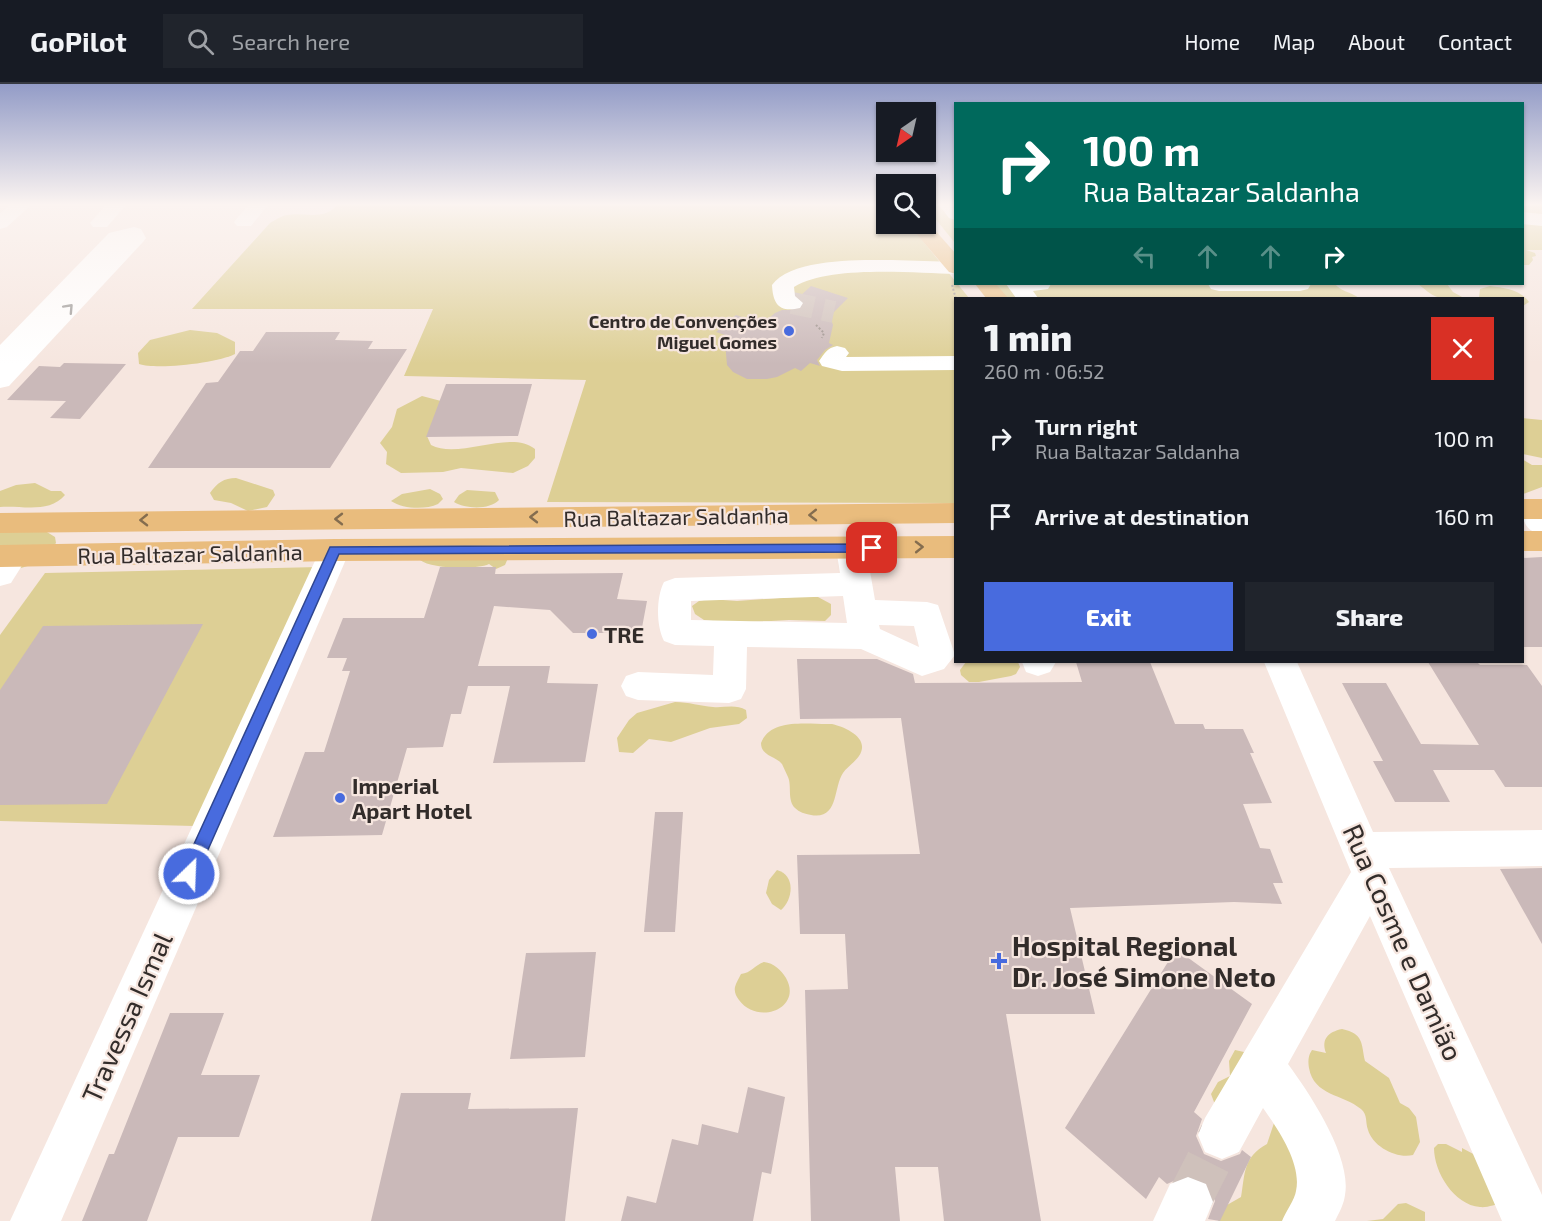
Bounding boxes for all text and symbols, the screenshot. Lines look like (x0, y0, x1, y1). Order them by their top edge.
search box (163, 14, 583, 68)
text: GoPilot (30, 24, 127, 58)
icon: search (184, 25, 217, 58)
text: Search here (232, 28, 350, 54)
text: Home (1184, 29, 1240, 54)
text: Map (1273, 29, 1315, 54)
text: About (1348, 29, 1405, 54)
text: Contact (1438, 29, 1512, 54)
north arrow (876, 102, 936, 162)
map controls (876, 102, 936, 234)
text: 100 m (1083, 124, 1200, 174)
icon: right (984, 126, 1062, 204)
button: search (876, 174, 936, 234)
text: Rua Baltazar Saldanha (1083, 175, 1360, 207)
icon: left (1128, 240, 1161, 273)
icon: ahead (1191, 240, 1224, 273)
icon: ahead (1254, 240, 1287, 273)
icon: right (1317, 240, 1350, 273)
one-way arrow (62, 305, 73, 315)
place label: Centro de Convenções Miguel Gomes (589, 310, 777, 353)
text: 1 min (984, 315, 1072, 358)
button: close (1431, 317, 1494, 380)
marker: Centro de Convenções Miguel Gomes (782, 324, 796, 338)
text: 260 m · 06:52 (984, 359, 1105, 383)
text: Turn right (1035, 413, 1137, 439)
icon: right (984, 422, 1017, 455)
text: 100 m (1435, 425, 1494, 451)
text: Rua Baltazar Saldanha (1035, 439, 1240, 463)
icon: arrive (984, 500, 1017, 533)
street label: Rua Baltazar Saldanha (563, 501, 789, 531)
text: Arrive at destination (1035, 503, 1249, 529)
text: 160 m (1435, 503, 1494, 529)
one-way arrow (809, 508, 818, 521)
one-way arrow (530, 511, 539, 523)
one-way arrow (335, 513, 344, 525)
one-way arrow (140, 514, 149, 526)
pin (846, 522, 897, 573)
icon: arrive (855, 531, 888, 564)
street label: Rua Baltazar Saldanha (77, 538, 303, 568)
one-way arrow (915, 541, 924, 554)
button: Exit (984, 582, 1233, 651)
button: Share (1245, 582, 1494, 651)
place label: TRE (604, 621, 644, 647)
marker: TRE (585, 627, 599, 641)
place label: Imperial Apart Hotel (352, 772, 473, 823)
marker: Imperial Apart Hotel (333, 791, 347, 805)
street label: Rua Cosme e Damião (1337, 819, 1471, 1065)
position arrow (157, 842, 221, 906)
street label: Travessa Ismal (74, 927, 178, 1107)
place label: Hospital Regional Dr. José Simone Neto (1012, 929, 1276, 992)
marker: Hospital Regional Dr. José Simone Neto (990, 952, 1008, 970)

